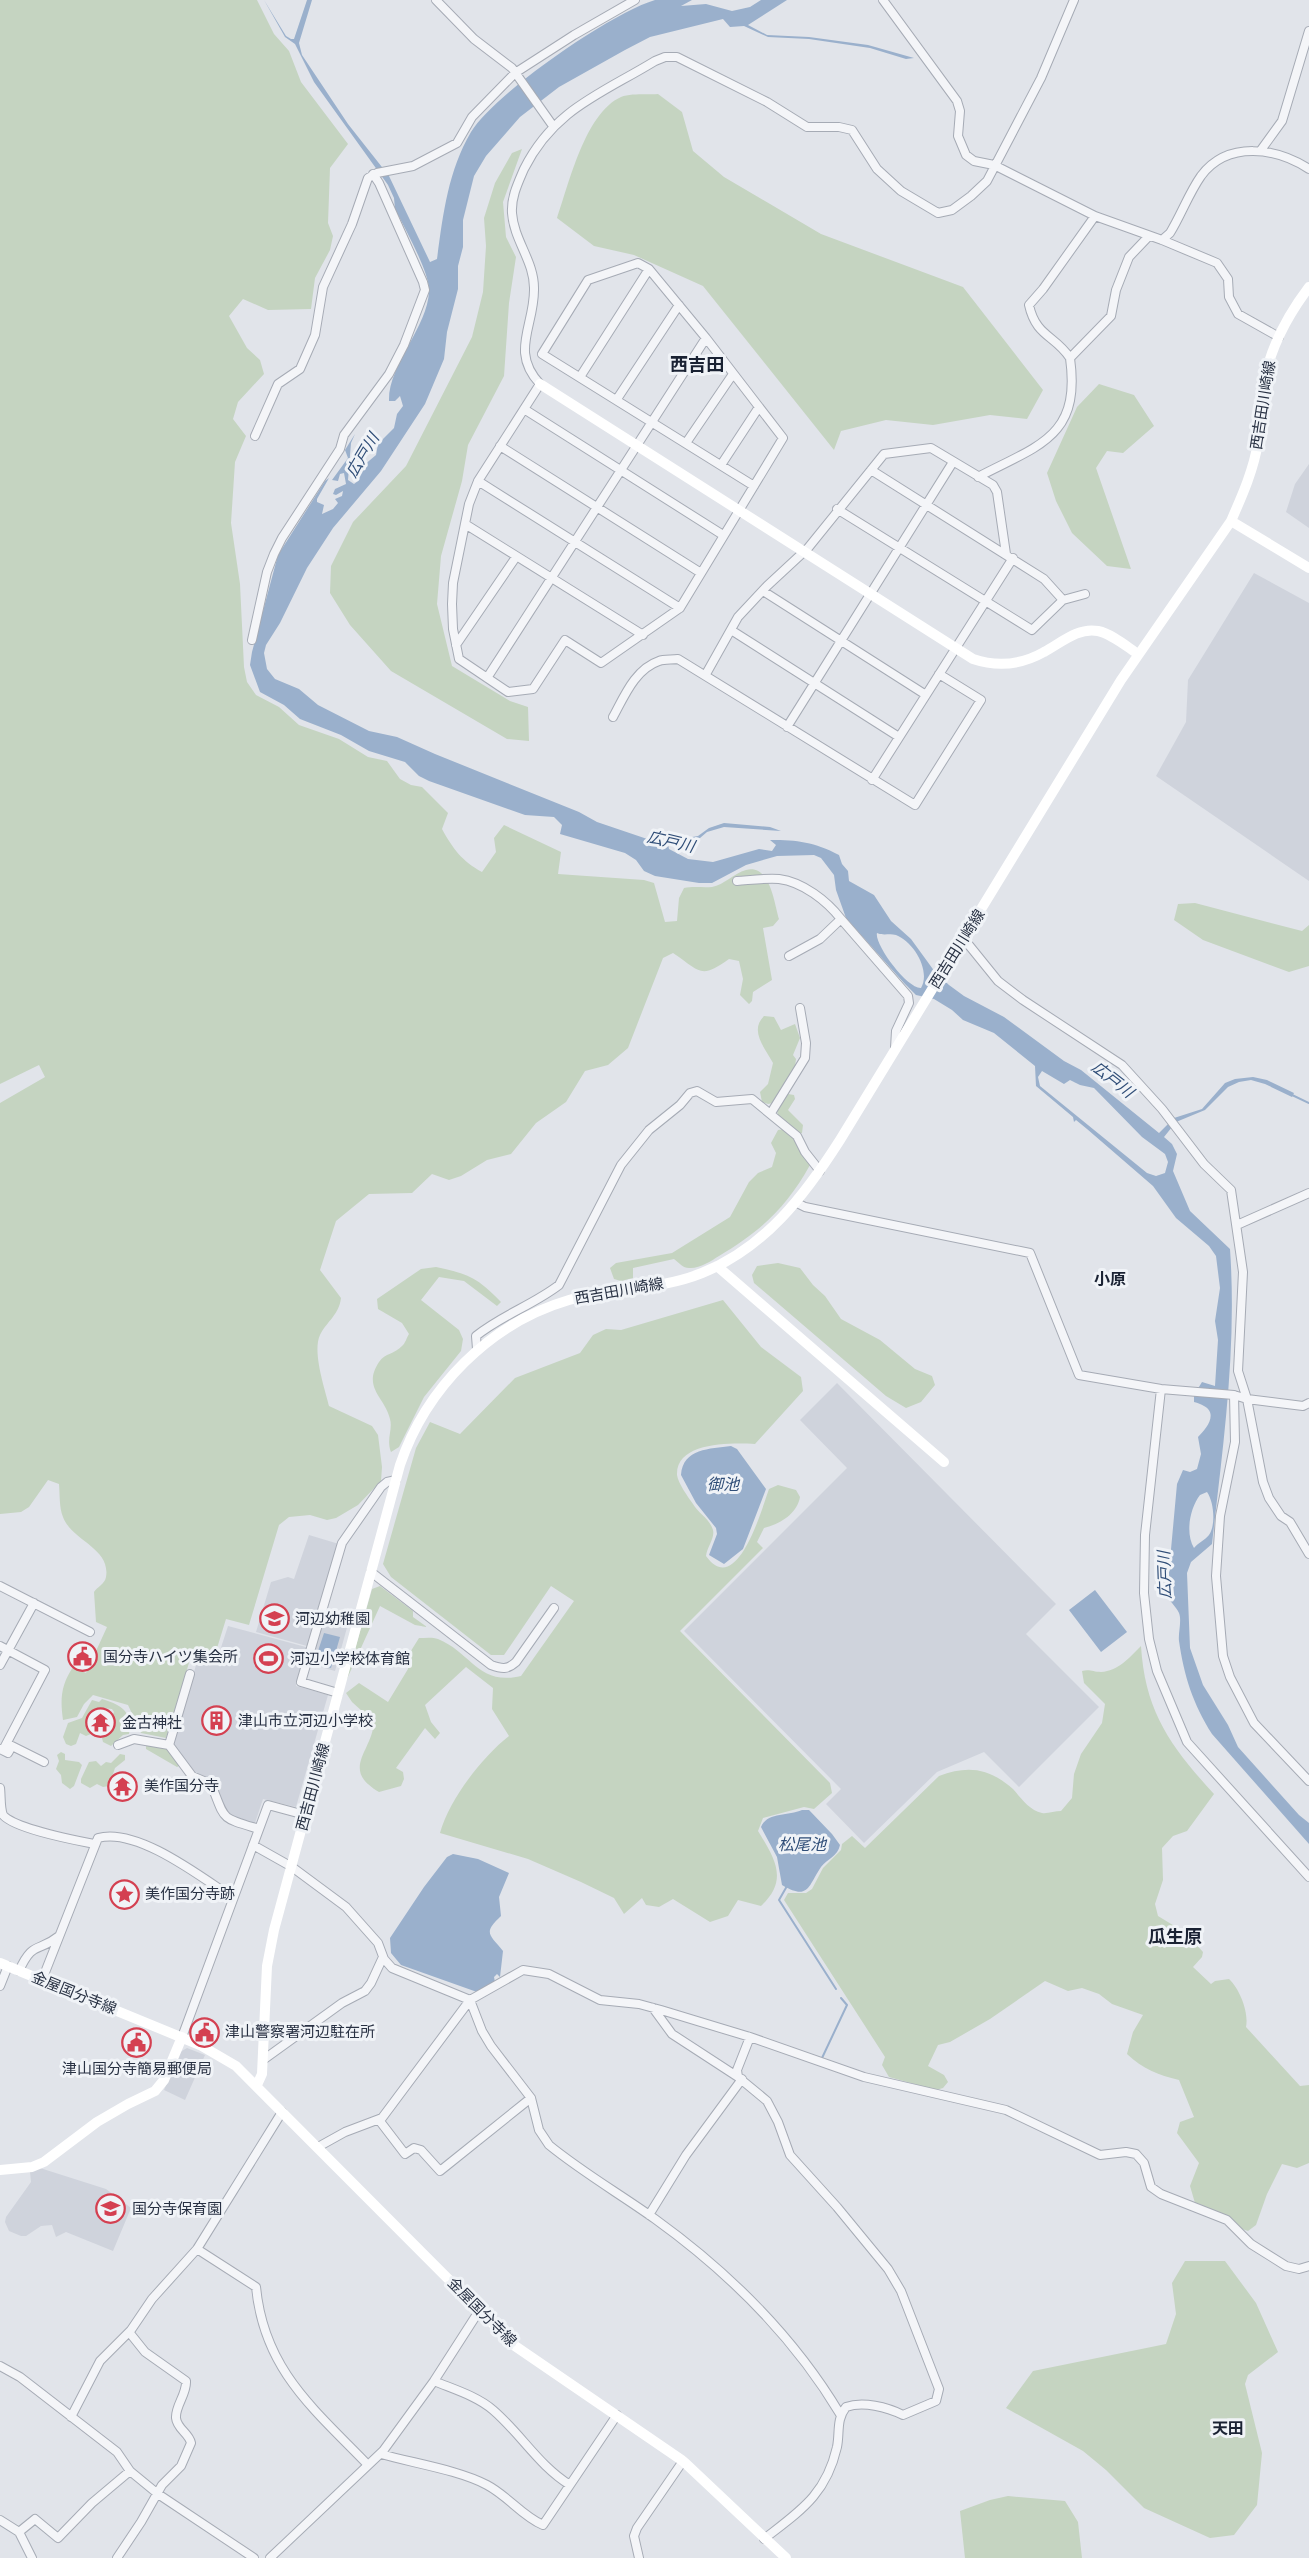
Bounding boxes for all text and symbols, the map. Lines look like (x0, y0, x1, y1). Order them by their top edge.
district label: 西吉田 (670, 354, 724, 376)
street label: 西吉田川崎線 (1247, 359, 1279, 451)
water label: 広戸川 (342, 428, 384, 481)
water label: 広戸川 (645, 827, 698, 857)
street label: 西吉田川崎線 (926, 906, 988, 992)
water label: 広戸川 (1088, 1057, 1139, 1103)
district label: 小原 (1094, 1270, 1126, 1289)
street label: 西吉田川崎線 (573, 1274, 665, 1308)
water label: 御池 (707, 1475, 741, 1494)
water label: 広戸川 (1154, 1549, 1175, 1599)
school or university icon: 河辺幼稚園 (258, 1603, 290, 1635)
place label: 河辺幼稚園 (295, 1610, 370, 1628)
public building icon: 国分寺ハイツ集会所 (66, 1641, 98, 1673)
sports icon: 河辺小学校体育館 (253, 1643, 285, 1675)
place label: 国分寺ハイツ集会所 (103, 1648, 238, 1666)
place label: 河辺小学校体育館 (290, 1650, 410, 1668)
building icon: 津山市立河辺小学校 (201, 1705, 233, 1737)
temple icon: 金古神社 (85, 1707, 117, 1739)
place label: 津山市立河辺小学校 (238, 1712, 373, 1730)
place label: 金古神社 (122, 1714, 182, 1732)
street label: 西吉田川崎線 (293, 1741, 333, 1833)
temple icon: 美作国分寺 (107, 1770, 139, 1802)
place label: 美作国分寺 (144, 1777, 219, 1795)
water label: 松尾池 (778, 1835, 828, 1854)
place icon: 美作国分寺跡 (108, 1878, 140, 1910)
place label: 美作国分寺跡 (145, 1885, 235, 1903)
district label: 瓜生原 (1148, 1926, 1202, 1948)
street label: 金屋国分寺線 (29, 1968, 119, 2018)
public building icon: 津山警察署河辺駐在所 (188, 2016, 220, 2048)
place label: 津山警察署河辺駐在所 (225, 2023, 375, 2041)
public building icon: 津山国分寺簡易郵便局 (121, 2026, 153, 2058)
place label: 津山国分寺簡易郵便局 (62, 2060, 212, 2078)
school or university icon: 国分寺保育園 (95, 2193, 127, 2225)
place label: 国分寺保育園 (132, 2200, 222, 2218)
street label: 金屋国分寺線 (444, 2274, 520, 2350)
district label: 天田 (1212, 2419, 1244, 2438)

